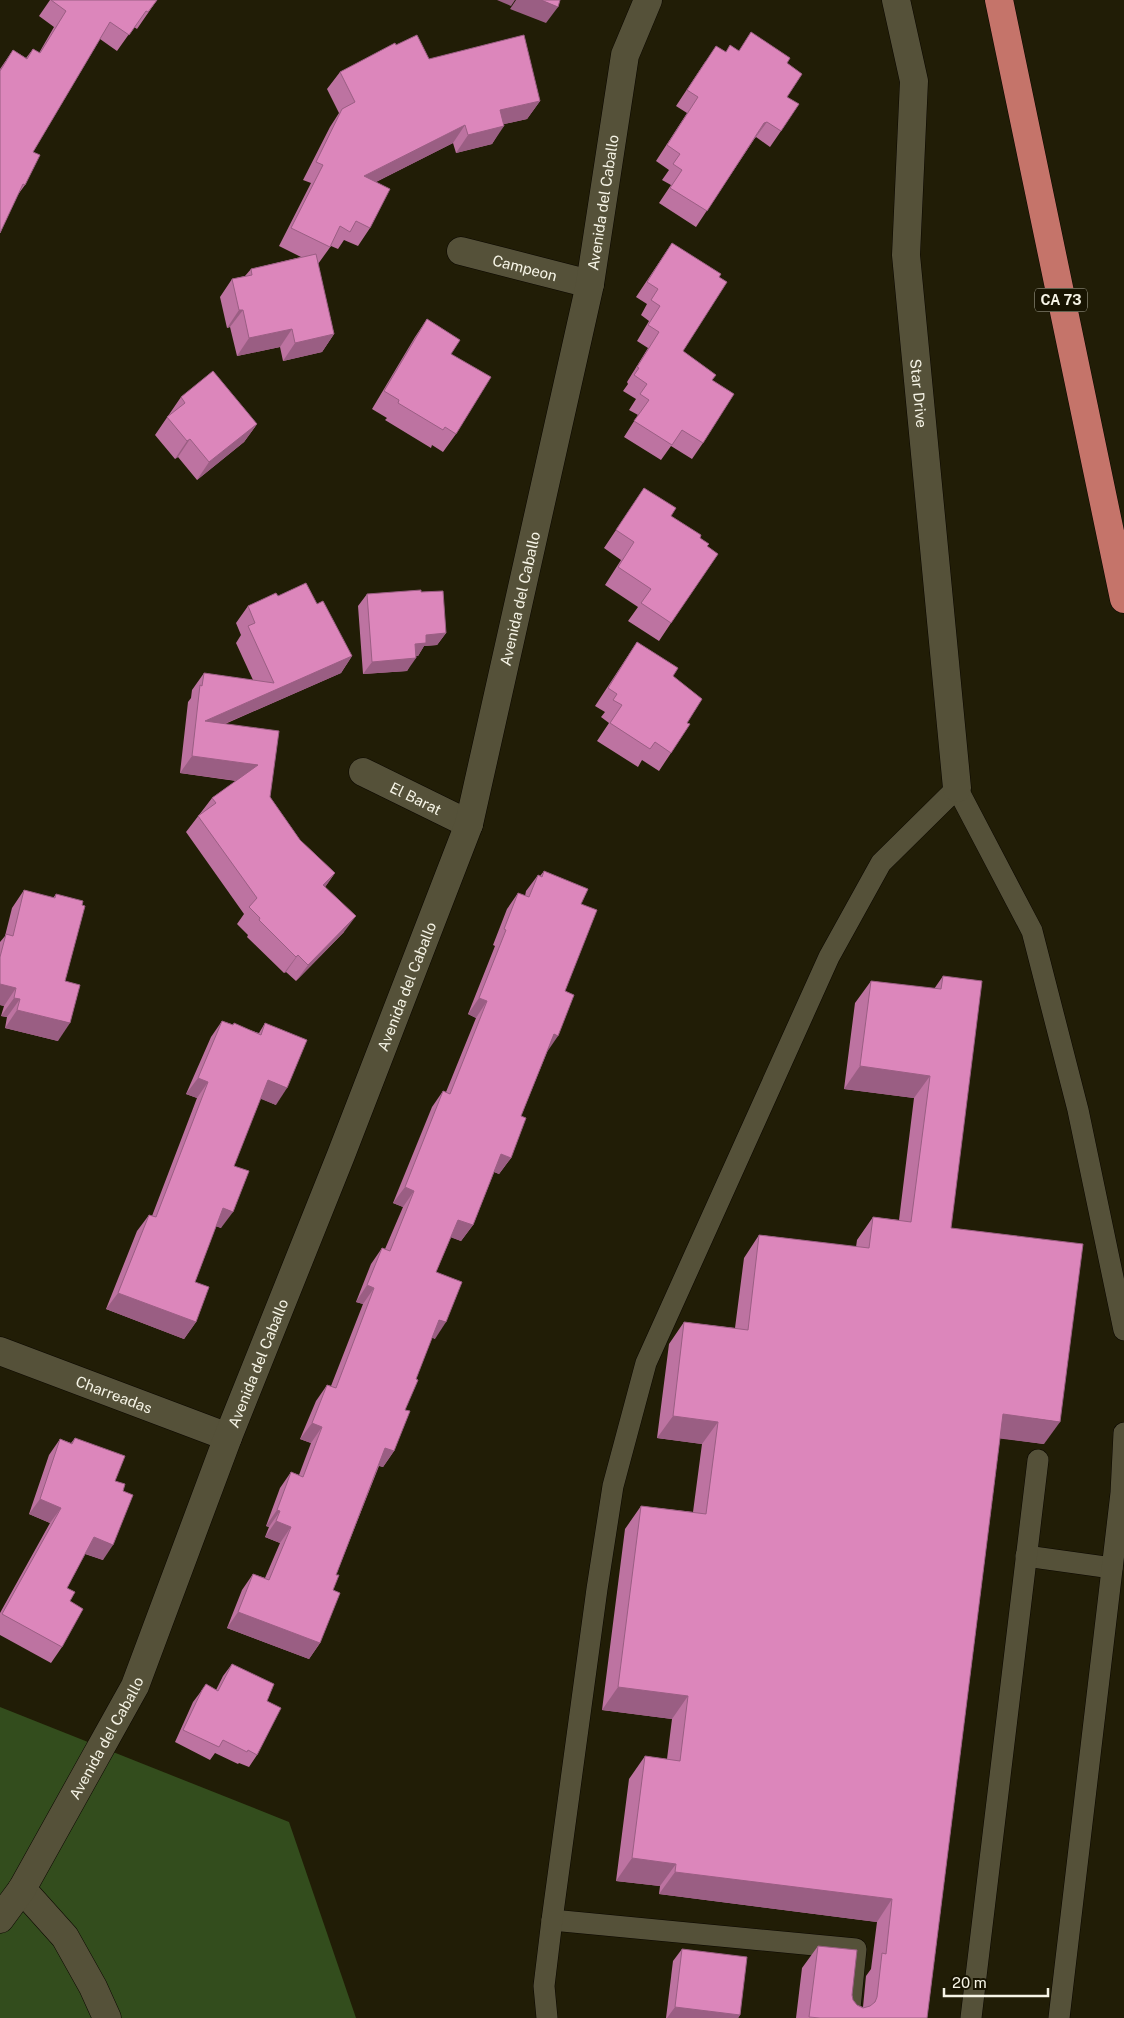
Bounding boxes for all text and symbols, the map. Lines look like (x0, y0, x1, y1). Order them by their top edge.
street label: Avenida del Caballo (584, 133, 621, 271)
street label: Campeon (491, 251, 559, 284)
road number: CA 73 (1035, 288, 1087, 312)
street label: Star Drive (907, 358, 931, 429)
street label: Avenida del Caballo (496, 530, 543, 667)
street label: El Barat (387, 778, 445, 818)
street label: Avenida del Caballo (374, 919, 439, 1053)
street label: Avenida del Caballo (224, 1296, 291, 1430)
street label: Charreadas (74, 1372, 155, 1416)
street label: Avenida del Caballo (65, 1675, 146, 1802)
scale bar (944, 1966, 1048, 1998)
text: 20 m (952, 1974, 987, 1991)

